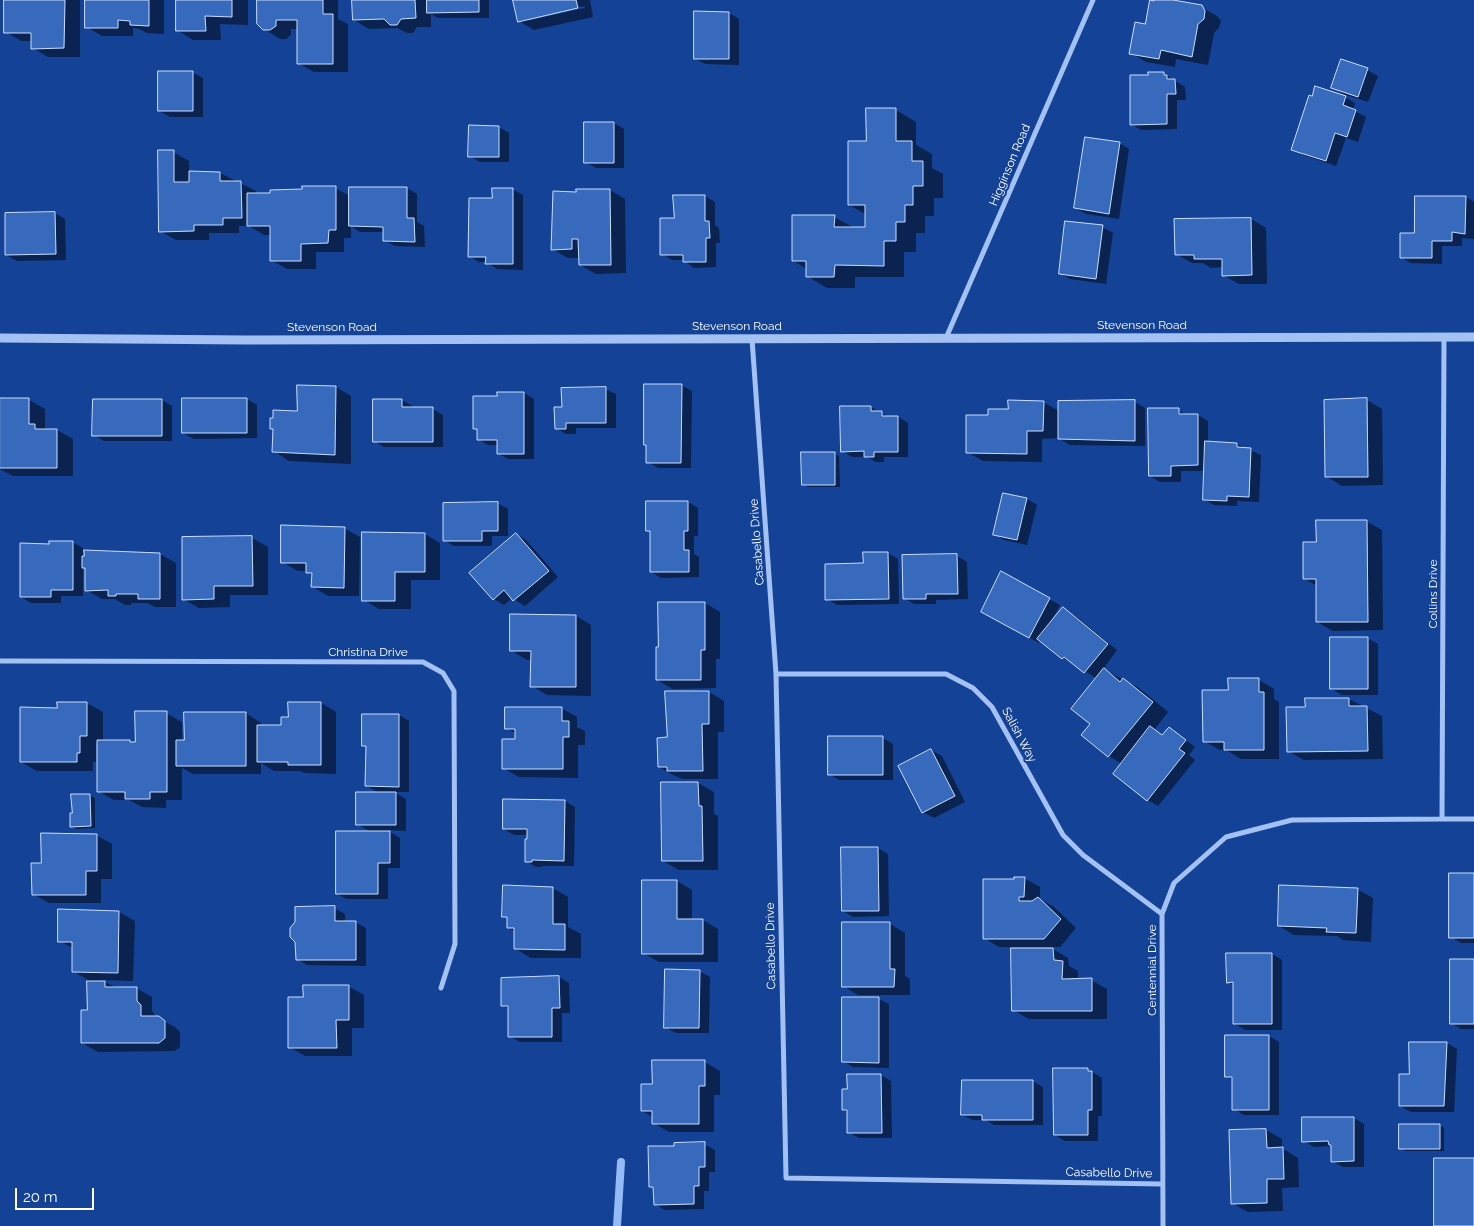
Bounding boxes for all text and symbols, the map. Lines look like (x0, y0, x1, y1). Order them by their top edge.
street label: Higginson Road (986, 122, 1034, 208)
street label: Stevenson Road (1097, 318, 1187, 332)
street label: Stevenson Road (692, 319, 782, 333)
street label: Stevenson Road (287, 320, 377, 334)
street label: Casabello Drive (747, 498, 767, 586)
street label: Collins Drive (1426, 560, 1440, 628)
street label: Christina Drive (328, 645, 408, 659)
street label: Salish Way (998, 705, 1040, 765)
street label: Casabello Drive (763, 902, 779, 990)
street label: Centennial Drive (1145, 924, 1159, 1016)
street label: Casabello Drive (1065, 1165, 1153, 1181)
scale bar (18, 1178, 96, 1210)
text: 20 m (23, 1188, 58, 1206)

